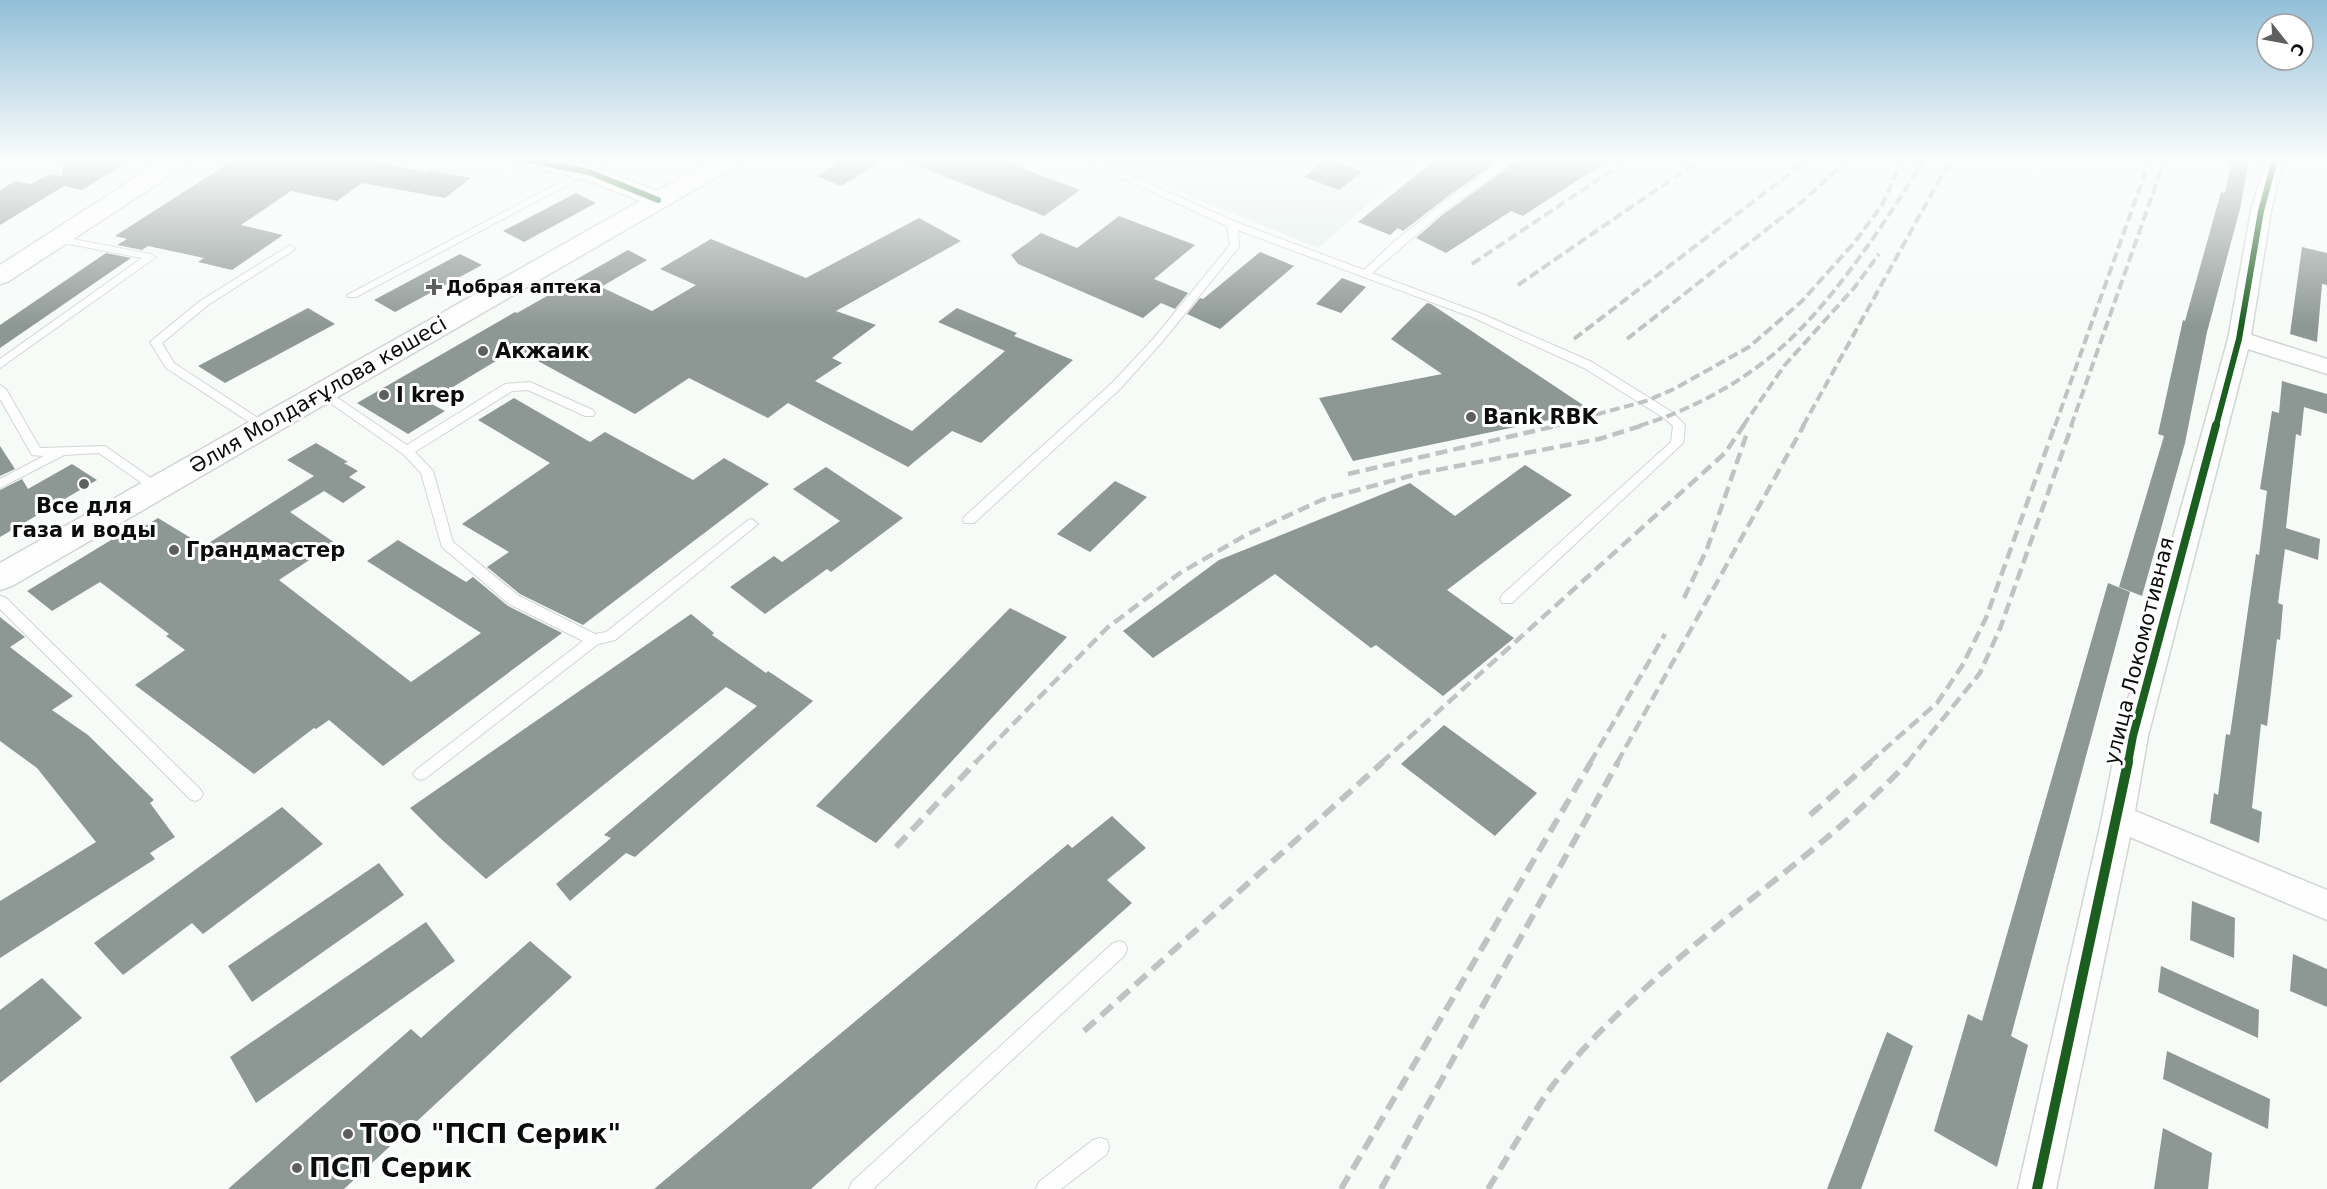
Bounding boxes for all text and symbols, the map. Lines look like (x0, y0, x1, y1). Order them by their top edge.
north arrow (2255, 12, 2315, 72)
text: С (2286, 40, 2309, 59)
place label: Добрая аптека (446, 276, 601, 297)
marker: Добрая аптека (427, 280, 441, 294)
street label: Әлия Молдағұлова көшесі (185, 311, 451, 479)
place label: Акжаик (495, 339, 590, 363)
marker: Акжаик (476, 344, 490, 358)
place label: I krep (396, 383, 465, 407)
marker: I krep (377, 388, 391, 402)
place label: Bank RBK (1483, 405, 1599, 429)
marker: Bank RBK (1464, 410, 1478, 424)
marker: Все для газа и воды (77, 477, 91, 491)
place label: Все для газа и воды (12, 494, 156, 542)
street label: улица Локомотивная (2099, 535, 2179, 767)
place label: Грандмастер (186, 538, 345, 562)
marker: Грандмастер (167, 543, 181, 557)
place label: ТОО "ПСП Серик" (360, 1119, 621, 1149)
marker: ТОО "ПСП Серик" (341, 1127, 355, 1141)
place label: ПСП Серик (309, 1153, 472, 1183)
marker: ПСП Серик (290, 1161, 304, 1175)

